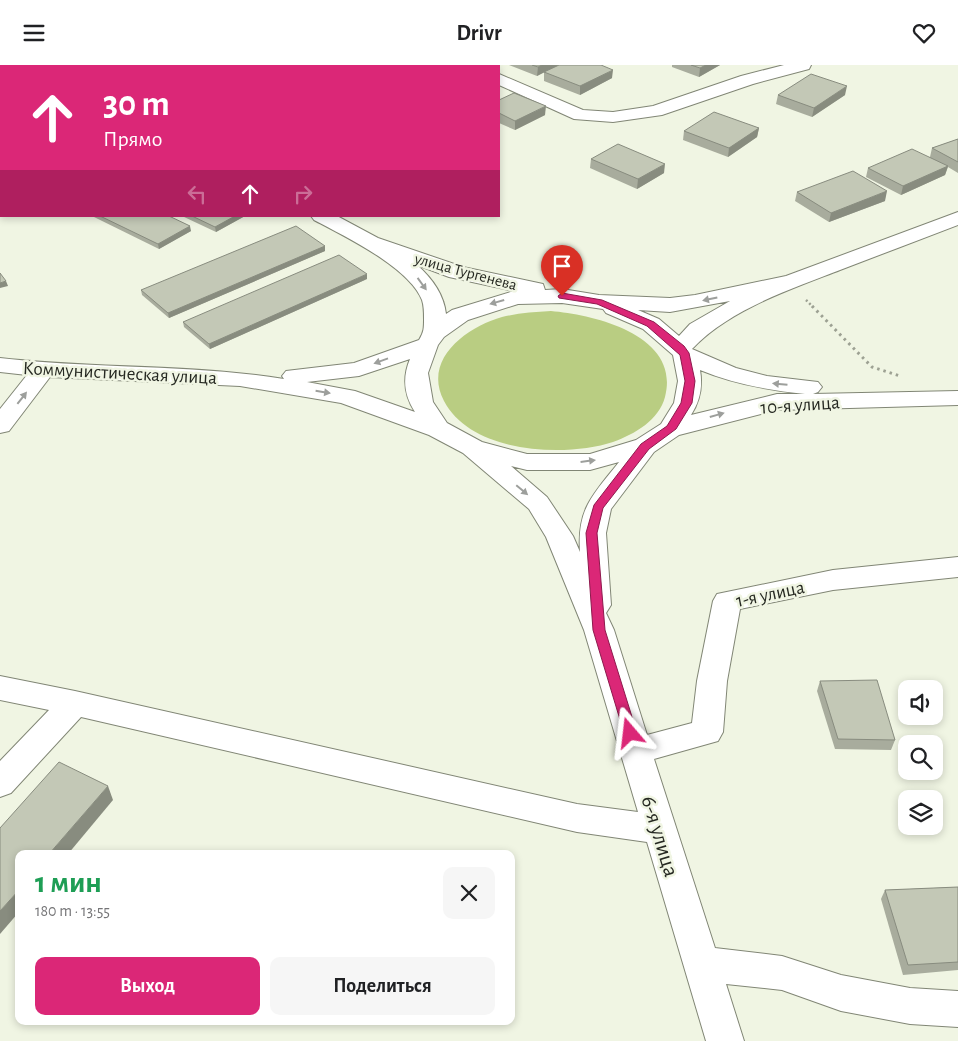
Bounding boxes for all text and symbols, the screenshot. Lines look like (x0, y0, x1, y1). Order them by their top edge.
icon: menu (20, 19, 48, 47)
icon: heart (910, 19, 938, 47)
text: Drivr (456, 22, 502, 44)
icon: ahead (20, 85, 85, 150)
text: 30 m (103, 87, 170, 122)
text: Прямо (103, 128, 162, 150)
icon: left (183, 180, 211, 208)
icon: ahead (236, 180, 264, 208)
icon: right (289, 180, 317, 208)
pin (541, 245, 583, 296)
street label: улица Тургенева (412, 250, 519, 294)
icon: arrive (548, 252, 576, 280)
one-way arrow (417, 277, 427, 291)
one-way arrow (703, 295, 718, 303)
one-way arrow (489, 298, 505, 306)
one-way arrow (374, 358, 389, 365)
street label: Коммунистическая улица (22, 359, 218, 388)
one-way arrow (772, 380, 788, 388)
one-way arrow (315, 389, 331, 397)
one-way arrow (17, 392, 28, 405)
street label: 10-я улица (760, 393, 841, 418)
one-way arrow (710, 411, 725, 419)
one-way arrow (581, 457, 597, 465)
one-way arrow (516, 484, 528, 496)
street label: 1-я улица (734, 578, 807, 611)
map controls (898, 680, 943, 835)
button: sound (898, 680, 943, 725)
position arrow (603, 706, 655, 758)
button: search (898, 735, 943, 780)
button: layers (898, 790, 943, 835)
street label: 6-я улица (637, 793, 683, 879)
button: close (443, 867, 495, 919)
text: 1 мин (35, 868, 102, 898)
text: 180 m · 13:55 (35, 903, 110, 919)
button: Выход (35, 957, 260, 1015)
button: Поделиться (270, 957, 495, 1015)

